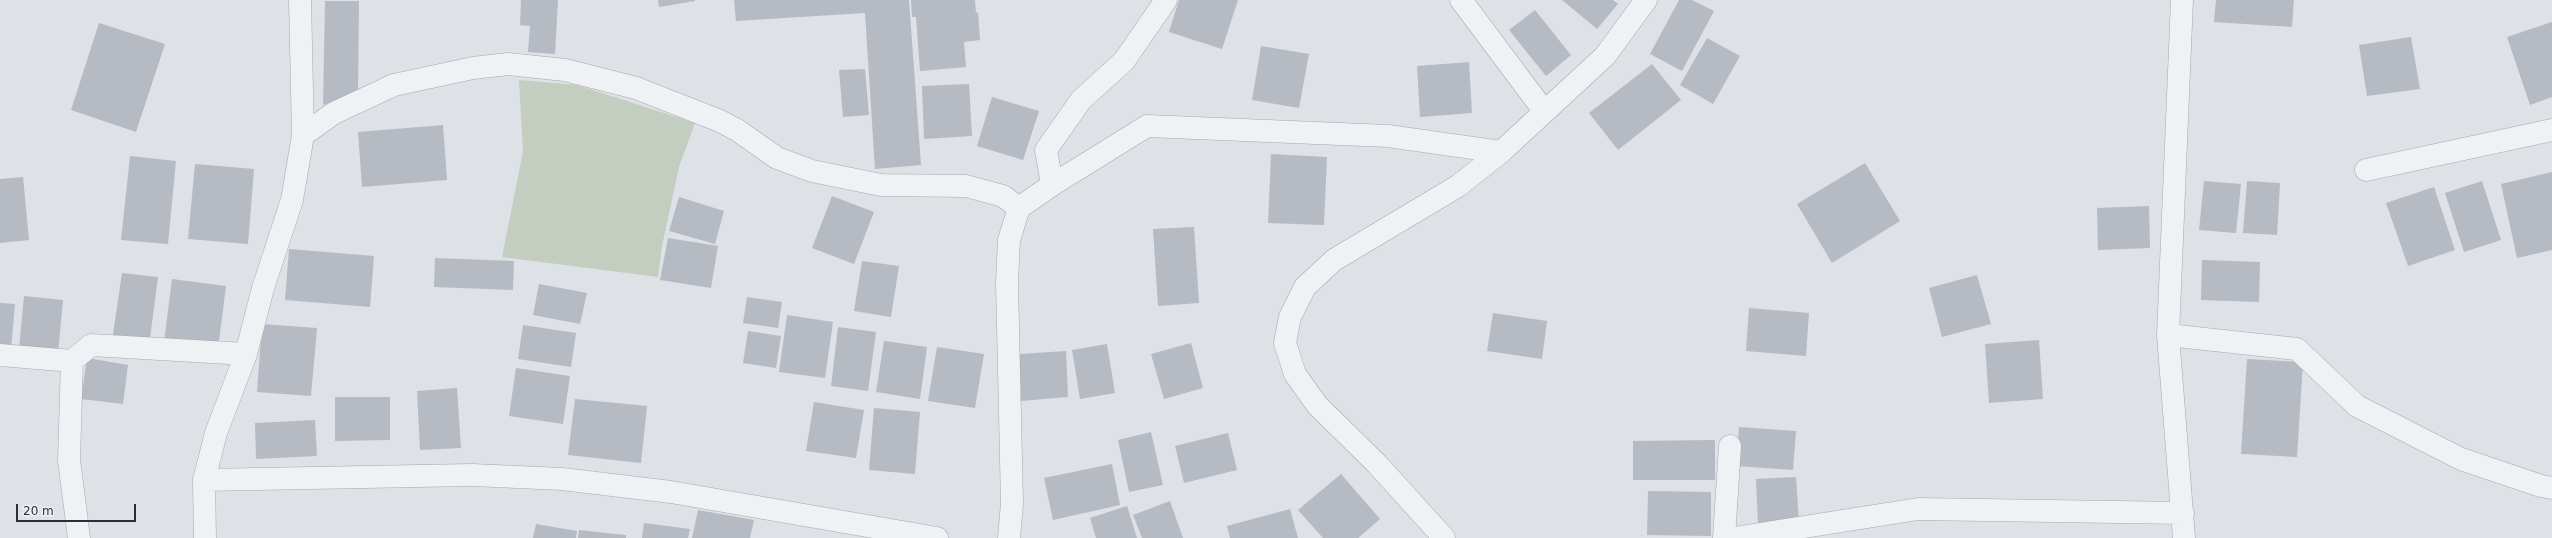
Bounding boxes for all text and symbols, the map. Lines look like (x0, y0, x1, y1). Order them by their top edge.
scale bar (18, 496, 138, 522)
text: 20 m (23, 504, 54, 518)

